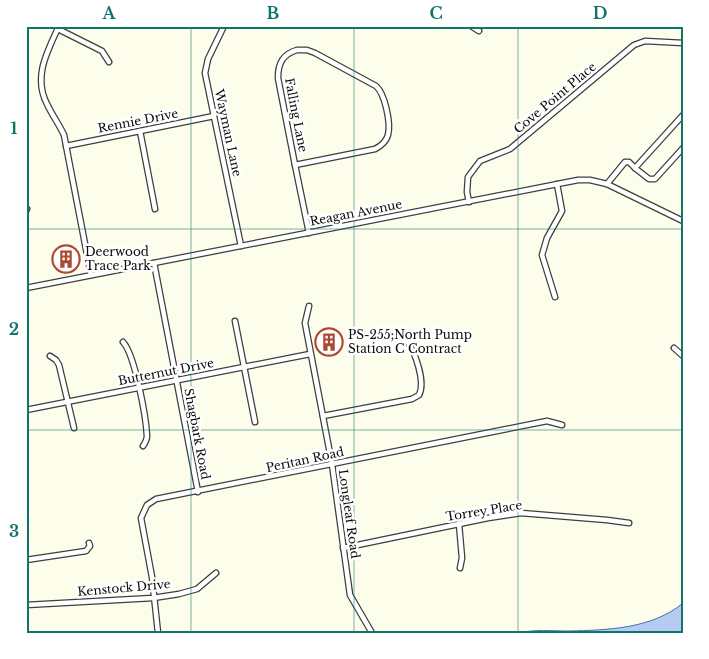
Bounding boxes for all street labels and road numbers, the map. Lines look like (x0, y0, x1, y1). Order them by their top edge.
street label: Cove Point Place (510, 59, 599, 136)
street label: Falling Lane (282, 76, 311, 153)
street label: Wayman Lane (212, 87, 245, 178)
street label: Rennie Drive (96, 105, 179, 136)
street label: Reagan Avenue (308, 196, 403, 229)
street label: Butternut Drive (117, 355, 215, 388)
street label: Shagbark Road (181, 387, 214, 481)
street label: Peritan Road (265, 444, 345, 475)
street label: Longleaf Road (336, 468, 363, 559)
street label: Torrey Place (445, 497, 523, 524)
street label: Kenstock Drive (77, 576, 171, 599)

